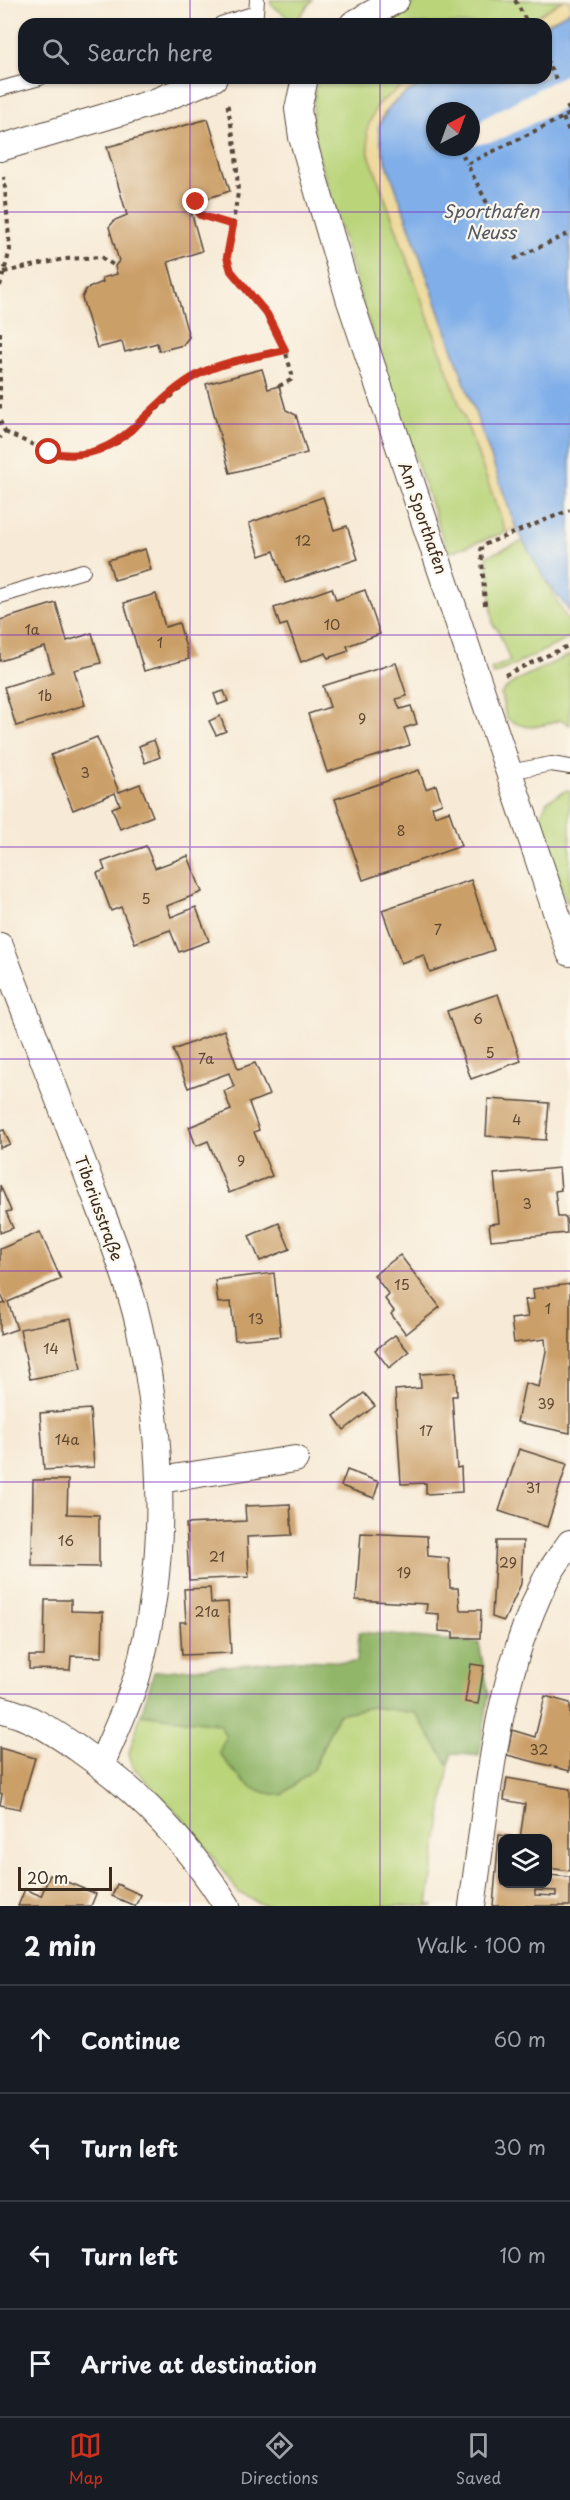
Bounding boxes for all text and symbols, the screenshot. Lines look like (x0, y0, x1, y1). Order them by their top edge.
search box (18, 18, 552, 84)
icon: search (39, 35, 72, 68)
text: Search here (87, 35, 213, 68)
north arrow (426, 102, 480, 156)
route end (182, 188, 208, 214)
water label: Sporthafen Neuss (443, 197, 540, 245)
route start (35, 438, 61, 464)
street label: Am Sporthafen (394, 458, 454, 577)
house number: 12 (295, 530, 311, 551)
house number: 10 (324, 614, 340, 635)
house number: 1a (25, 619, 40, 640)
house number: 1 (157, 632, 163, 653)
house number: 1b (38, 685, 52, 706)
house number: 9 (358, 708, 366, 729)
house number: 3 (80, 762, 90, 783)
house number: 8 (397, 820, 405, 841)
house number: 5 (141, 888, 151, 909)
house number: 7 (434, 919, 442, 940)
house number: 6 (473, 1008, 483, 1029)
house number: 5 (485, 1042, 495, 1063)
house number: 7a (198, 1048, 214, 1069)
house number: 4 (512, 1109, 522, 1130)
house number: 9 (237, 1150, 245, 1171)
street label: Tiberiusstraße (70, 1152, 130, 1264)
house number: 3 (522, 1193, 532, 1214)
house number: 15 (394, 1274, 410, 1295)
house number: 1 (545, 1298, 551, 1319)
house number: 13 (248, 1308, 264, 1329)
house number: 14 (43, 1338, 59, 1359)
house number: 39 (537, 1393, 555, 1414)
house number: 17 (419, 1420, 433, 1441)
house number: 14a (55, 1429, 79, 1450)
house number: 31 (526, 1477, 540, 1498)
house number: 16 (58, 1530, 74, 1551)
house number: 21 (209, 1546, 225, 1567)
house number: 29 (499, 1552, 517, 1573)
house number: 19 (397, 1562, 411, 1583)
house number: 21a (195, 1601, 220, 1622)
house number: 32 (530, 1739, 548, 1760)
map controls (498, 1834, 552, 1888)
button: layers (498, 1834, 552, 1888)
scale bar (18, 1864, 112, 1892)
text: 20 m (27, 1865, 68, 1889)
text: 2 min (24, 1926, 97, 1965)
text: Walk · 100 m (416, 1930, 546, 1960)
icon: ahead (24, 2023, 57, 2056)
text: Continue (81, 2023, 180, 2056)
text: 60 m (494, 2024, 546, 2054)
icon: left (24, 2131, 57, 2164)
text: Turn left (81, 2131, 178, 2164)
text: 30 m (493, 2132, 546, 2162)
icon: left (24, 2239, 57, 2272)
text: Turn left (81, 2239, 178, 2272)
text: 10 m (499, 2240, 546, 2270)
icon: arrive (24, 2347, 57, 2380)
text: Arrive at destination (81, 2347, 317, 2380)
tab: Map (69, 2429, 103, 2489)
tab: Directions (240, 2429, 318, 2489)
tab: Saved (456, 2429, 501, 2489)

